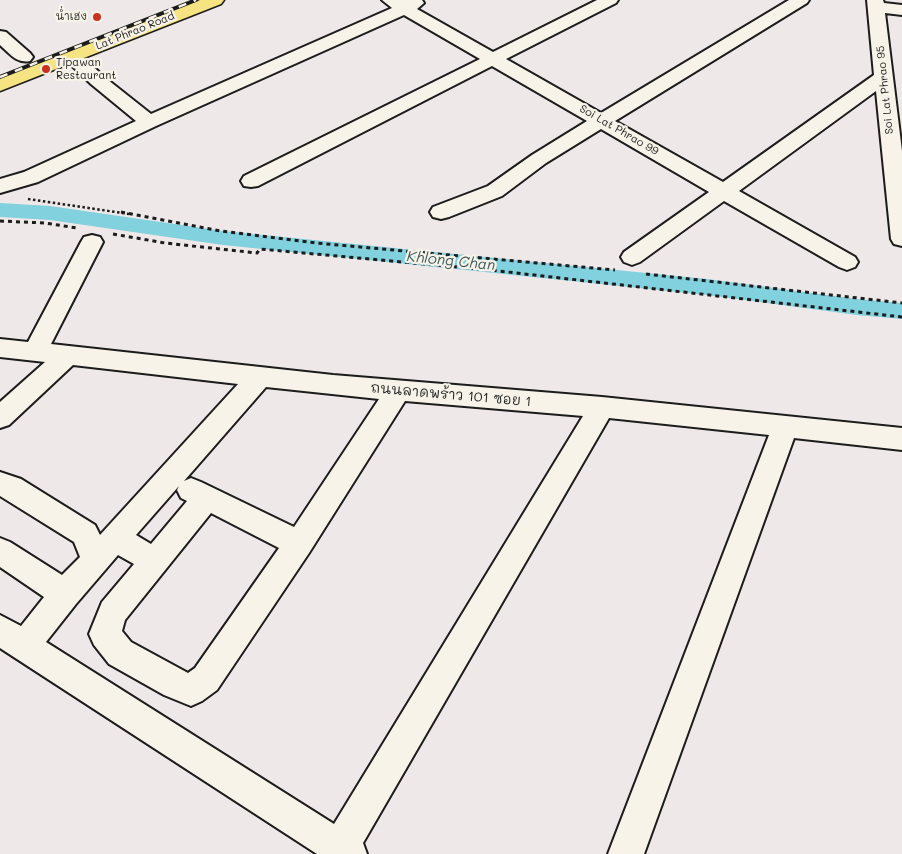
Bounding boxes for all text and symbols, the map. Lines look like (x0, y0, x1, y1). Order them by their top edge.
street label: Lat Phrao Road (94, 9, 176, 53)
place label: น่ำเฮง (56, 10, 87, 24)
marker: น่ำเฮง (91, 11, 103, 23)
street label: Soi Lat Phrao 95 (874, 45, 896, 135)
place label: Tipawan Restaurant (56, 56, 116, 82)
marker: Tipawan Restaurant (40, 63, 52, 75)
street label: Soi Lat Phrao 99 (577, 102, 661, 158)
water label: Khlong Chan (406, 247, 496, 275)
street label: ถนนลาดพร้าว 101 ซอย 1 (370, 380, 532, 410)

